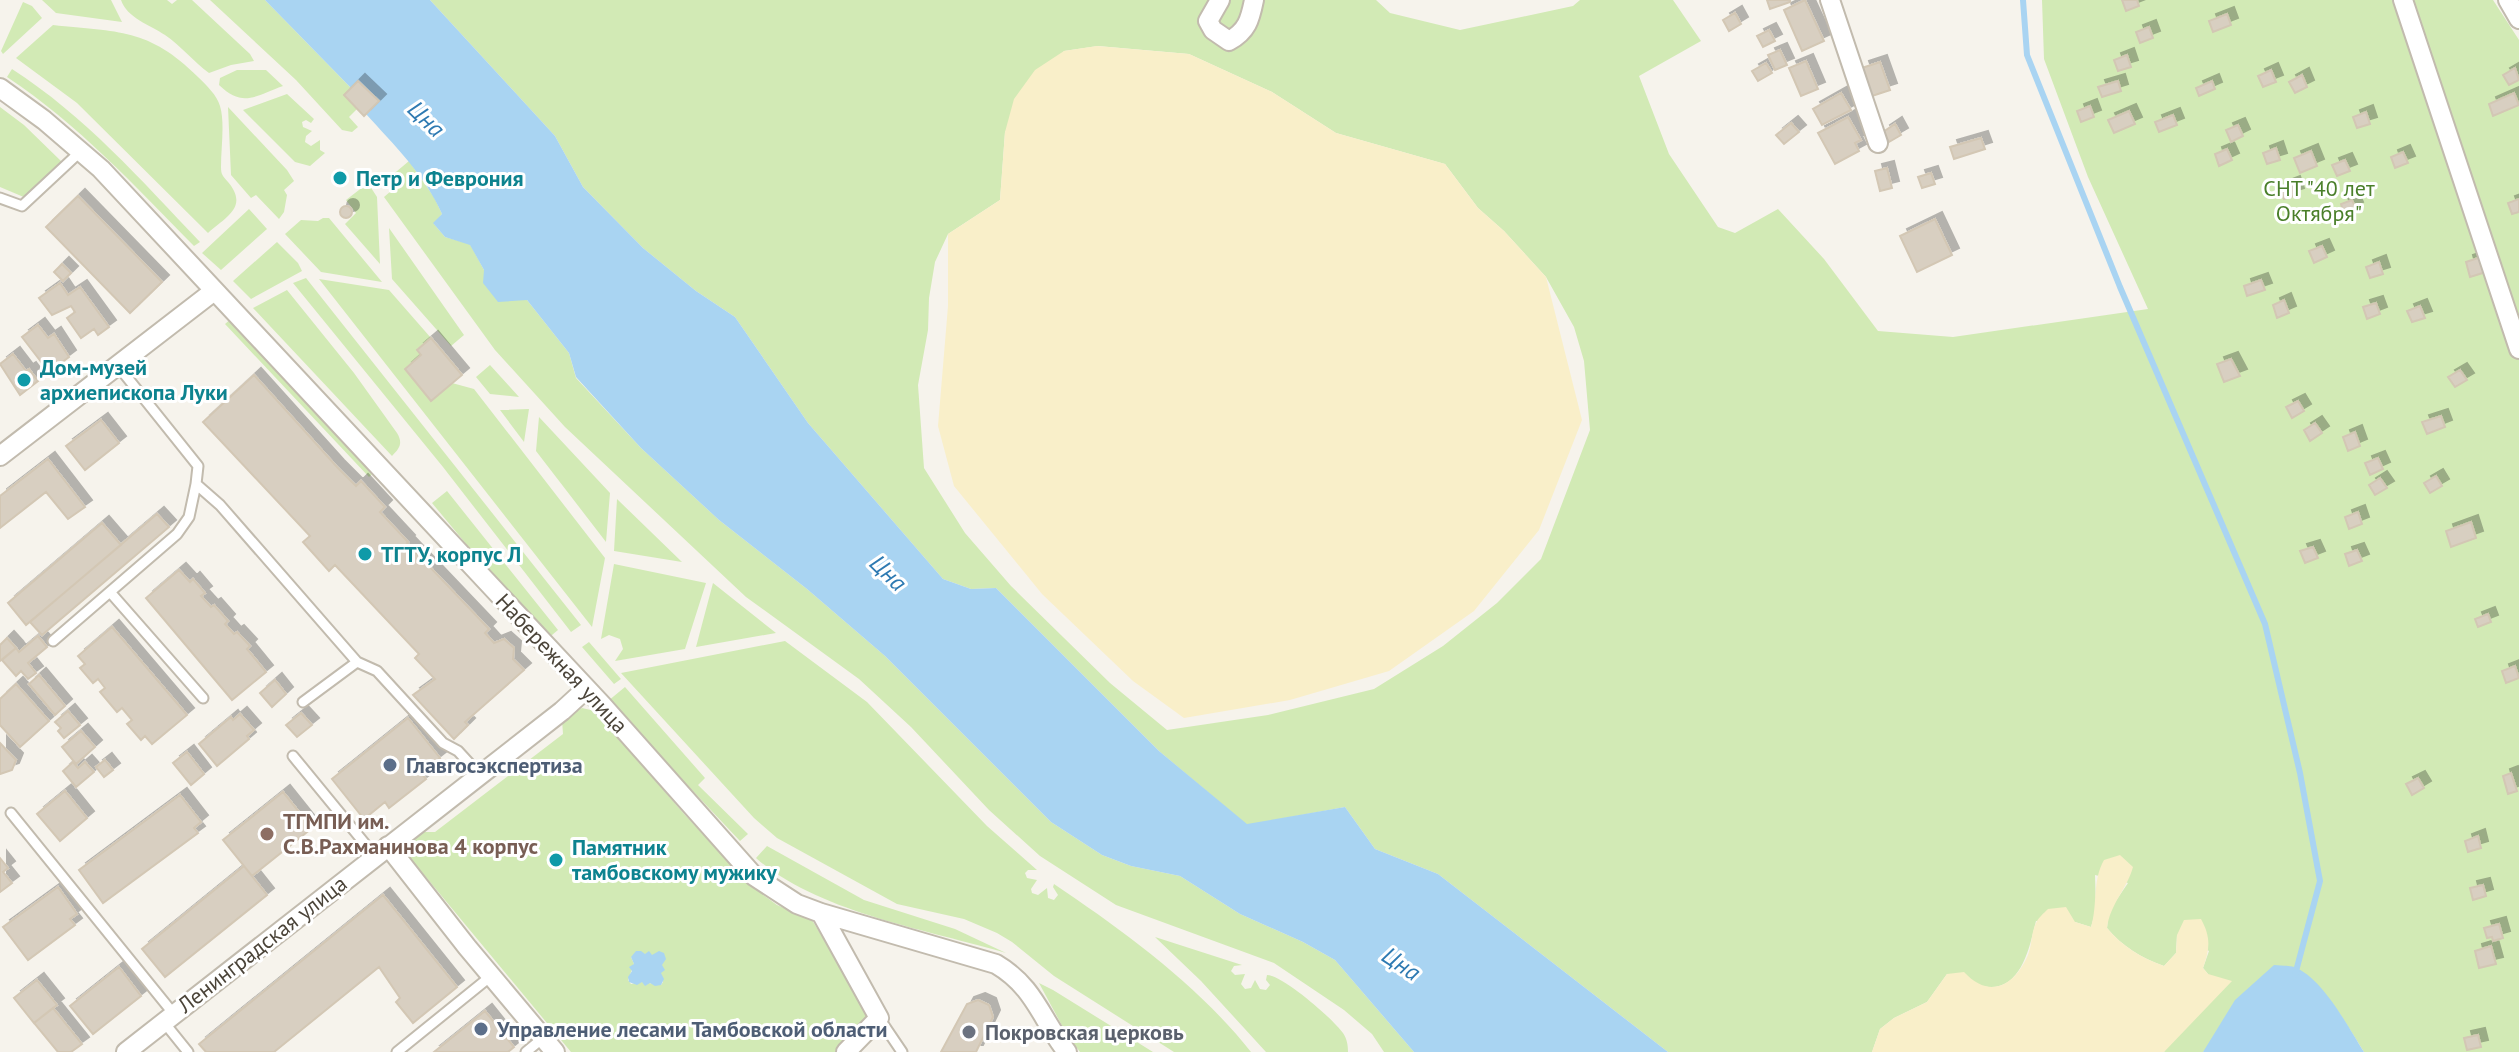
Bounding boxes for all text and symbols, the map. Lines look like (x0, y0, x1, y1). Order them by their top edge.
water label: Цна (401, 94, 452, 144)
place label: Петр и Феврония (356, 164, 524, 192)
marker: Петр и Феврония (331, 169, 349, 187)
park label: СНТ "40 лет Октября" (2263, 174, 2375, 227)
place label: Дом-музей архиепископа Луки (40, 353, 228, 406)
marker: Дом-музей архиепископа Луки (15, 371, 33, 389)
place label: ТГТУ, корпус Л (381, 540, 521, 568)
marker: ТГТУ, корпус Л (356, 545, 374, 563)
water label: Цна (863, 548, 914, 598)
street label: Набережная улица (490, 587, 634, 739)
place label: Главгосэкспертиза (406, 751, 583, 779)
marker: Главгосэкспертиза (381, 756, 399, 774)
place label: ТГМПИ им. С.В.Рахманинова 4 корпус (283, 807, 539, 860)
marker: ТГМПИ им. С.В.Рахманинова 4 корпус (258, 825, 276, 843)
place label: Памятник тамбовскому мужику (572, 833, 777, 886)
marker: Памятник тамбовскому мужику (547, 851, 565, 869)
street label: Ленинградская улица (171, 869, 352, 1019)
water label: Цна (1376, 940, 1427, 988)
place label: Управление лесами Тамбовской области (496, 1015, 887, 1043)
place label: Покровская церковь (985, 1018, 1184, 1046)
marker: Управление лесами Тамбовской области (472, 1020, 490, 1038)
marker: Покровская церковь (960, 1023, 978, 1041)

